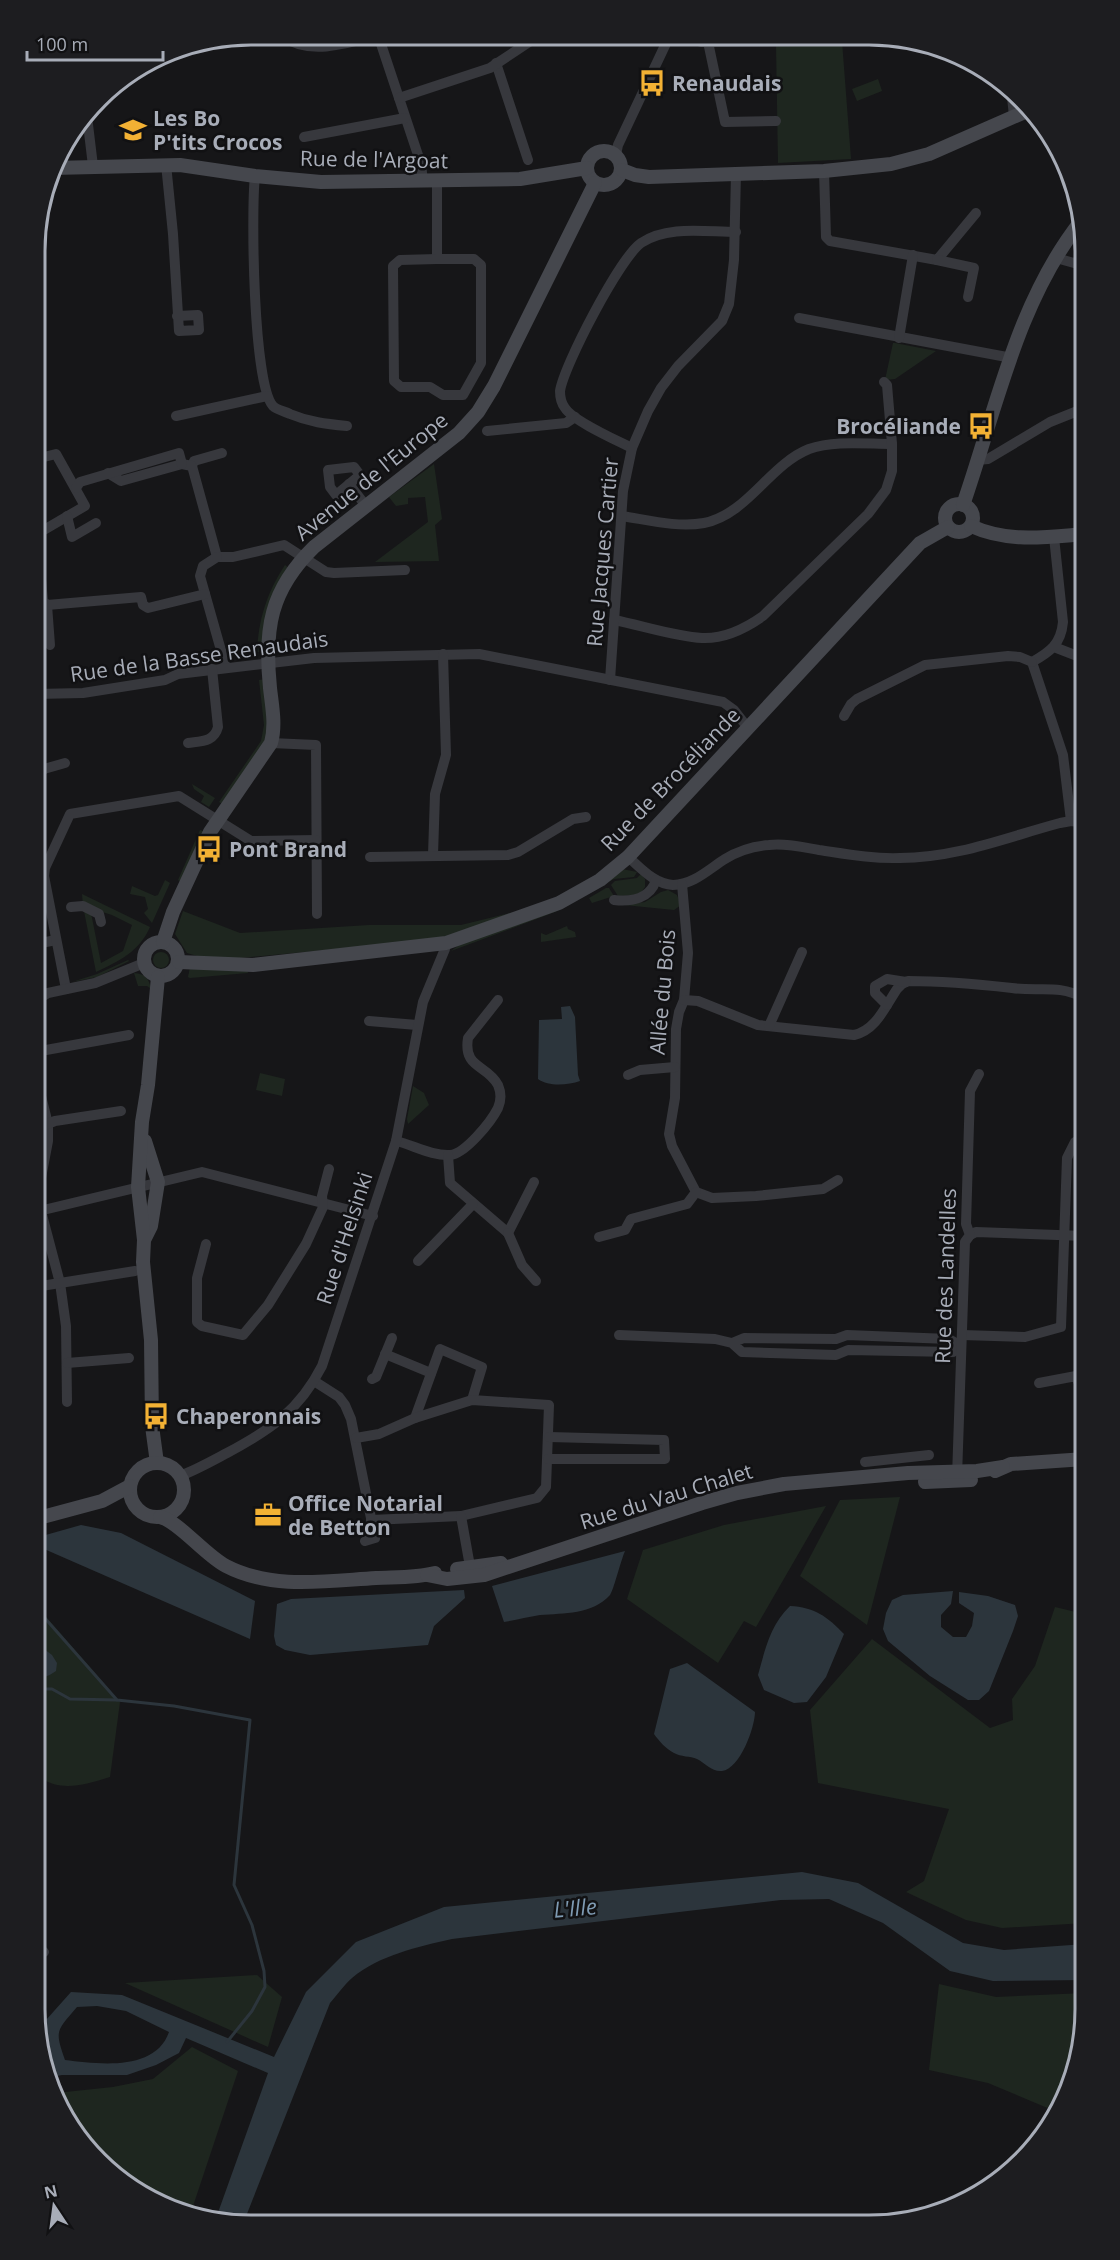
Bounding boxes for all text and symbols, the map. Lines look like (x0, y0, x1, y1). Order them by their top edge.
scale bar (27, 24, 164, 62)
text: 100 m (36, 32, 88, 56)
bus stop icon: Renaudais (637, 68, 667, 98)
place label: Renaudais (672, 69, 781, 97)
place label: Les Bo P'tits Crocos (153, 104, 282, 156)
school or university icon: Les Bo P'tits Crocos (118, 115, 148, 145)
street label: Rue de l'Argoat (300, 144, 448, 174)
street label: Avenue de l'Europe (289, 406, 453, 546)
bus stop icon: Brocéliande (966, 411, 996, 441)
place label: Brocéliande (836, 412, 961, 440)
street label: Rue Jacques Cartier (580, 456, 624, 648)
street label: Rue de la Basse Renaudais (68, 624, 330, 688)
street label: Rue de Brocéliande (594, 701, 746, 857)
bus stop icon: Pont Brand (194, 834, 224, 864)
place label: Pont Brand (229, 835, 347, 863)
street label: Allée du Bois (643, 928, 681, 1056)
street label: Rue d'Helsinki (309, 1168, 379, 1308)
street label: Rue des Landelles (928, 1188, 962, 1364)
bus stop icon: Chaperonnais (141, 1401, 171, 1431)
place label: Chaperonnais (176, 1402, 321, 1430)
street label: Rue du Vau Chalet (576, 1456, 756, 1536)
place label: Office Notarial de Betton (288, 1489, 443, 1541)
office icon: Office Notarial de Betton (253, 1500, 283, 1530)
water label: L'Ille (552, 1890, 598, 1924)
north arrow (24, 2176, 84, 2236)
text: N (42, 2179, 59, 2204)

